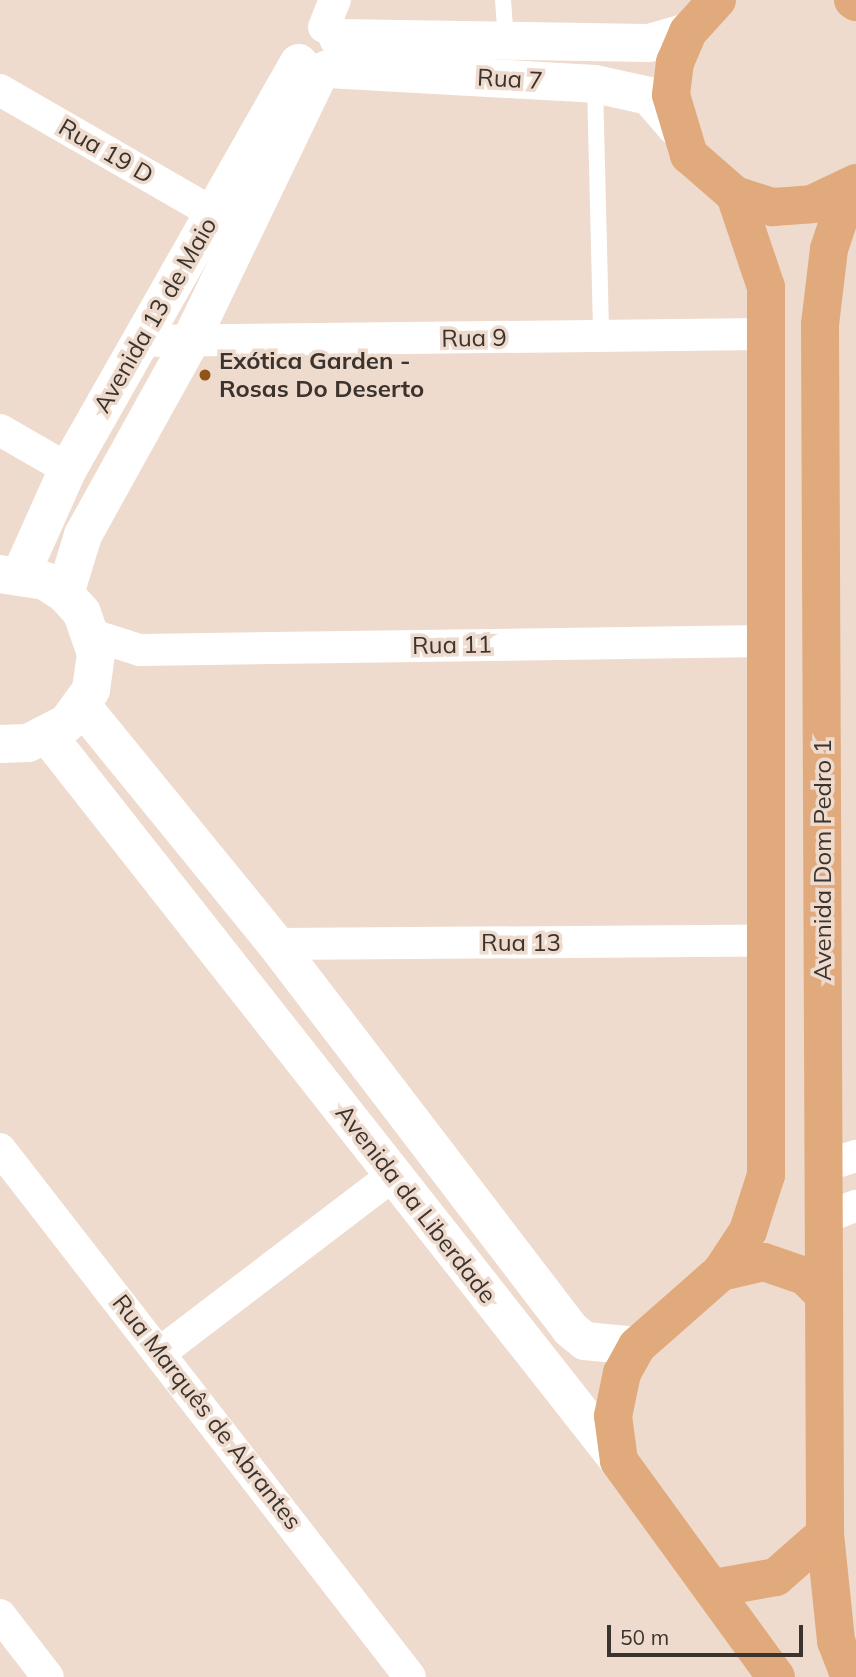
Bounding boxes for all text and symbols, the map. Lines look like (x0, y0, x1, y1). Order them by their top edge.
street label: Rua 7 (477, 63, 543, 95)
street label: Rua 19 D (54, 113, 158, 189)
street label: Avenida 13 de Maio (87, 212, 223, 418)
street label: Rua 9 (441, 323, 507, 353)
place label: Exótica Garden - Rosas Do Deserto (219, 347, 424, 403)
marker: Exótica Garden - Rosas Do Deserto (197, 367, 213, 383)
street label: Rua 11 (412, 630, 492, 660)
street label: Avenida Dom Pedro 1 (809, 739, 837, 981)
street label: Rua 13 (481, 929, 561, 957)
street label: Avenida da Liberdade (330, 1099, 502, 1309)
street label: Rua Marquês de Abrantes (106, 1289, 308, 1535)
scale bar (611, 1610, 807, 1654)
text: 50 m (620, 1624, 669, 1650)

